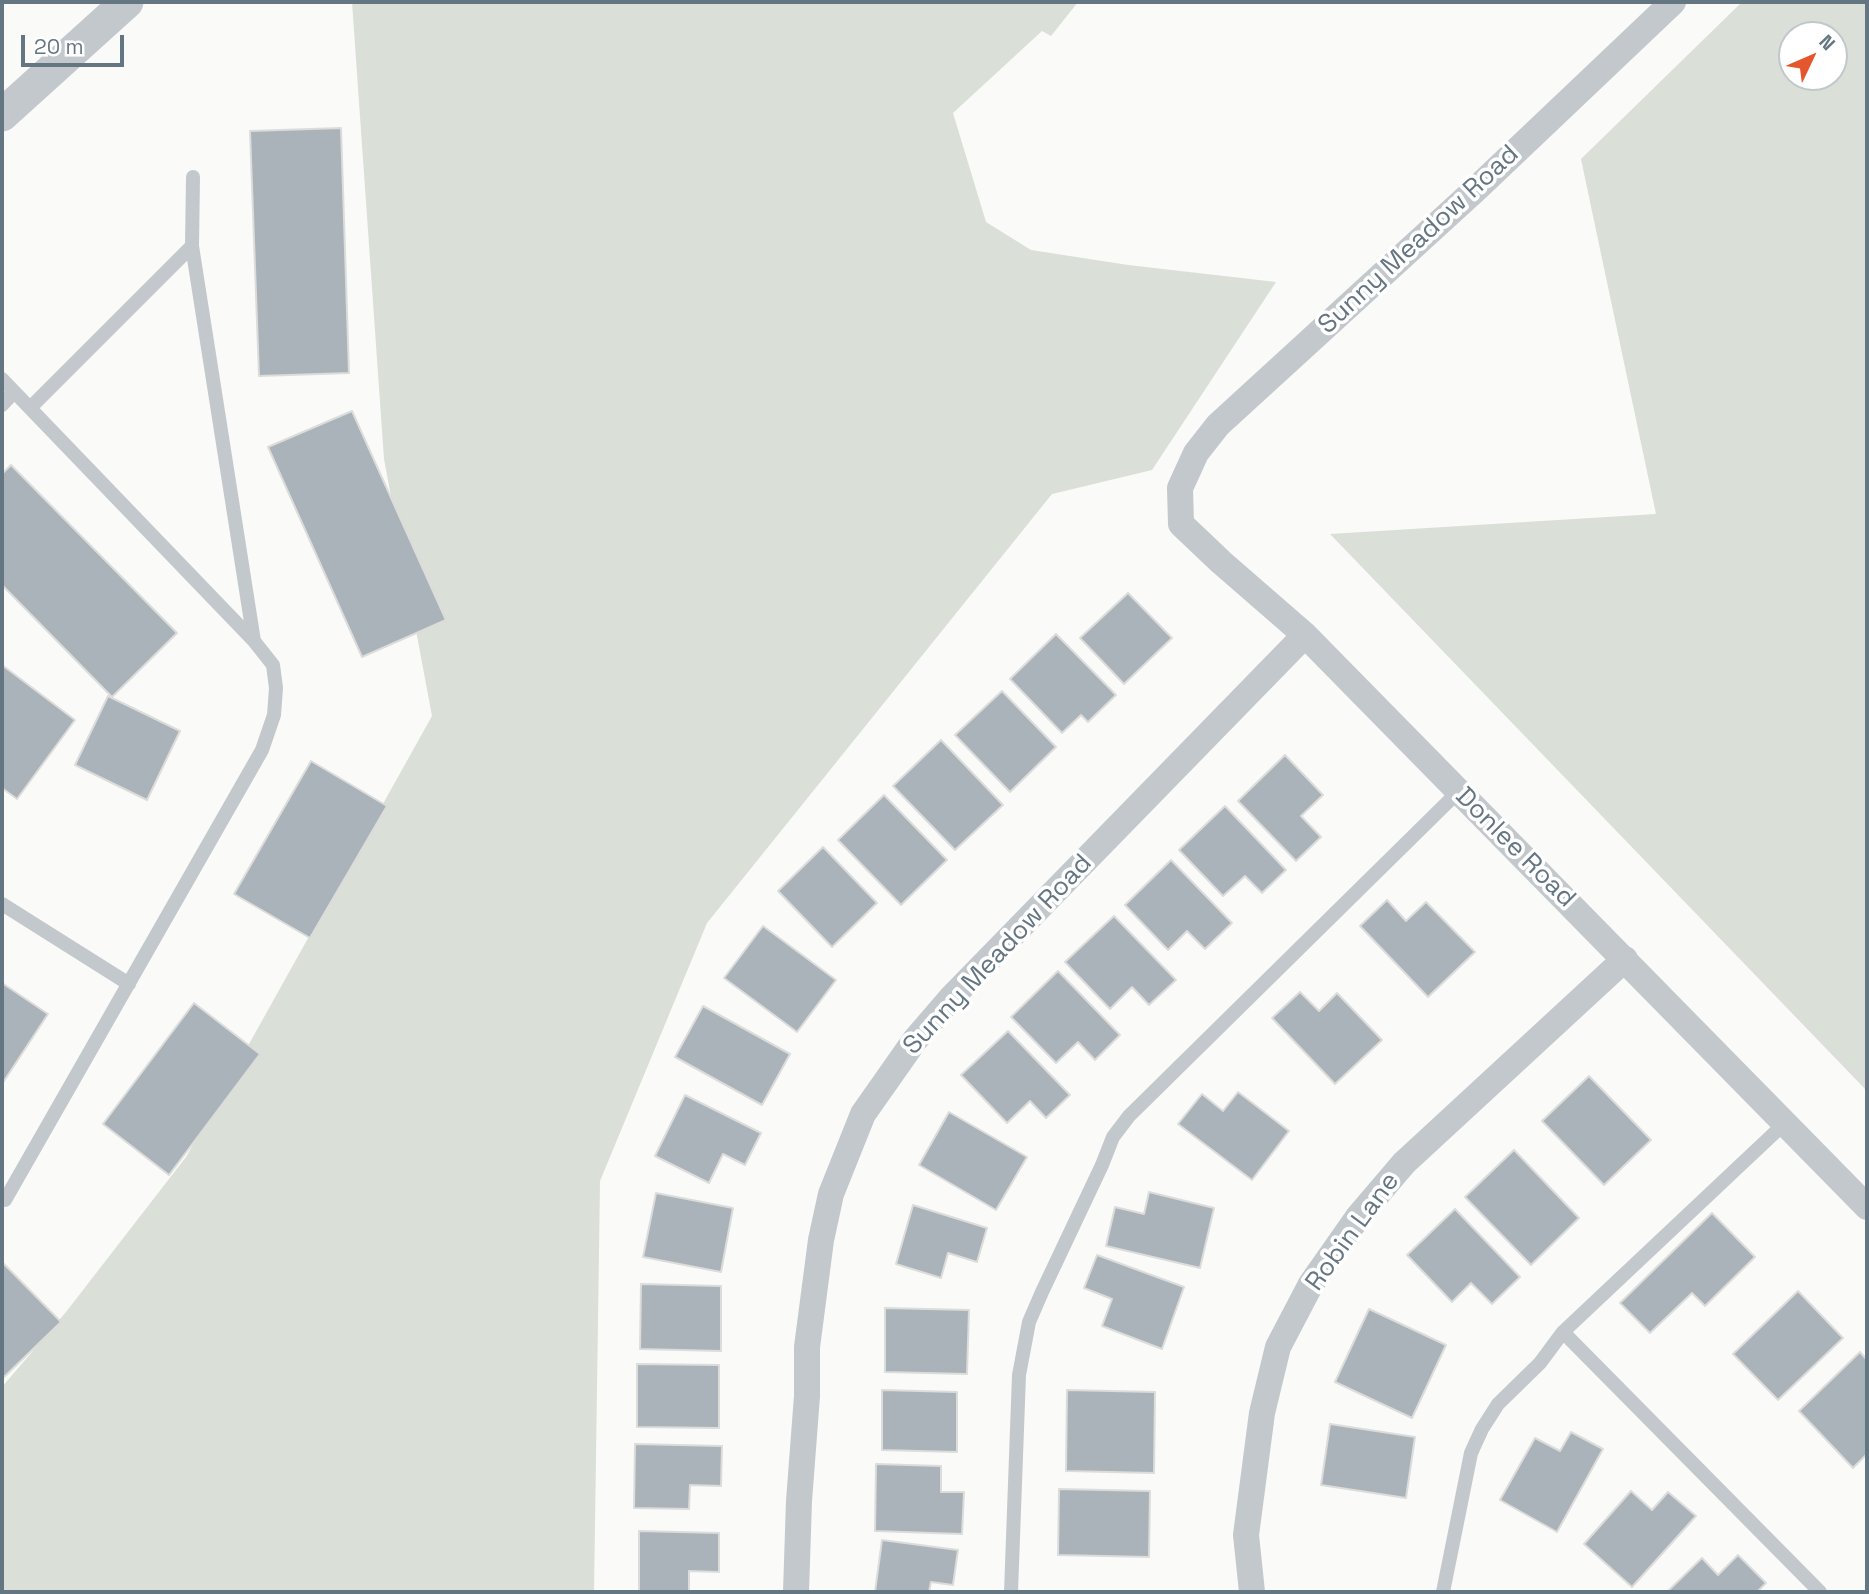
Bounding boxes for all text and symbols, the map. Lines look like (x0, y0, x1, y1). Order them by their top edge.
scale bar (24, 21, 128, 65)
north arrow (1778, 21, 1848, 91)
text: N (1814, 29, 1840, 56)
text: 20 m (34, 33, 84, 60)
street label: Sunny Meadow Road (1312, 139, 1526, 341)
street label: Donlee Road (1448, 781, 1582, 915)
street label: Sunny Meadow Road (897, 848, 1099, 1062)
street label: Robin Lane (1300, 1167, 1406, 1297)

